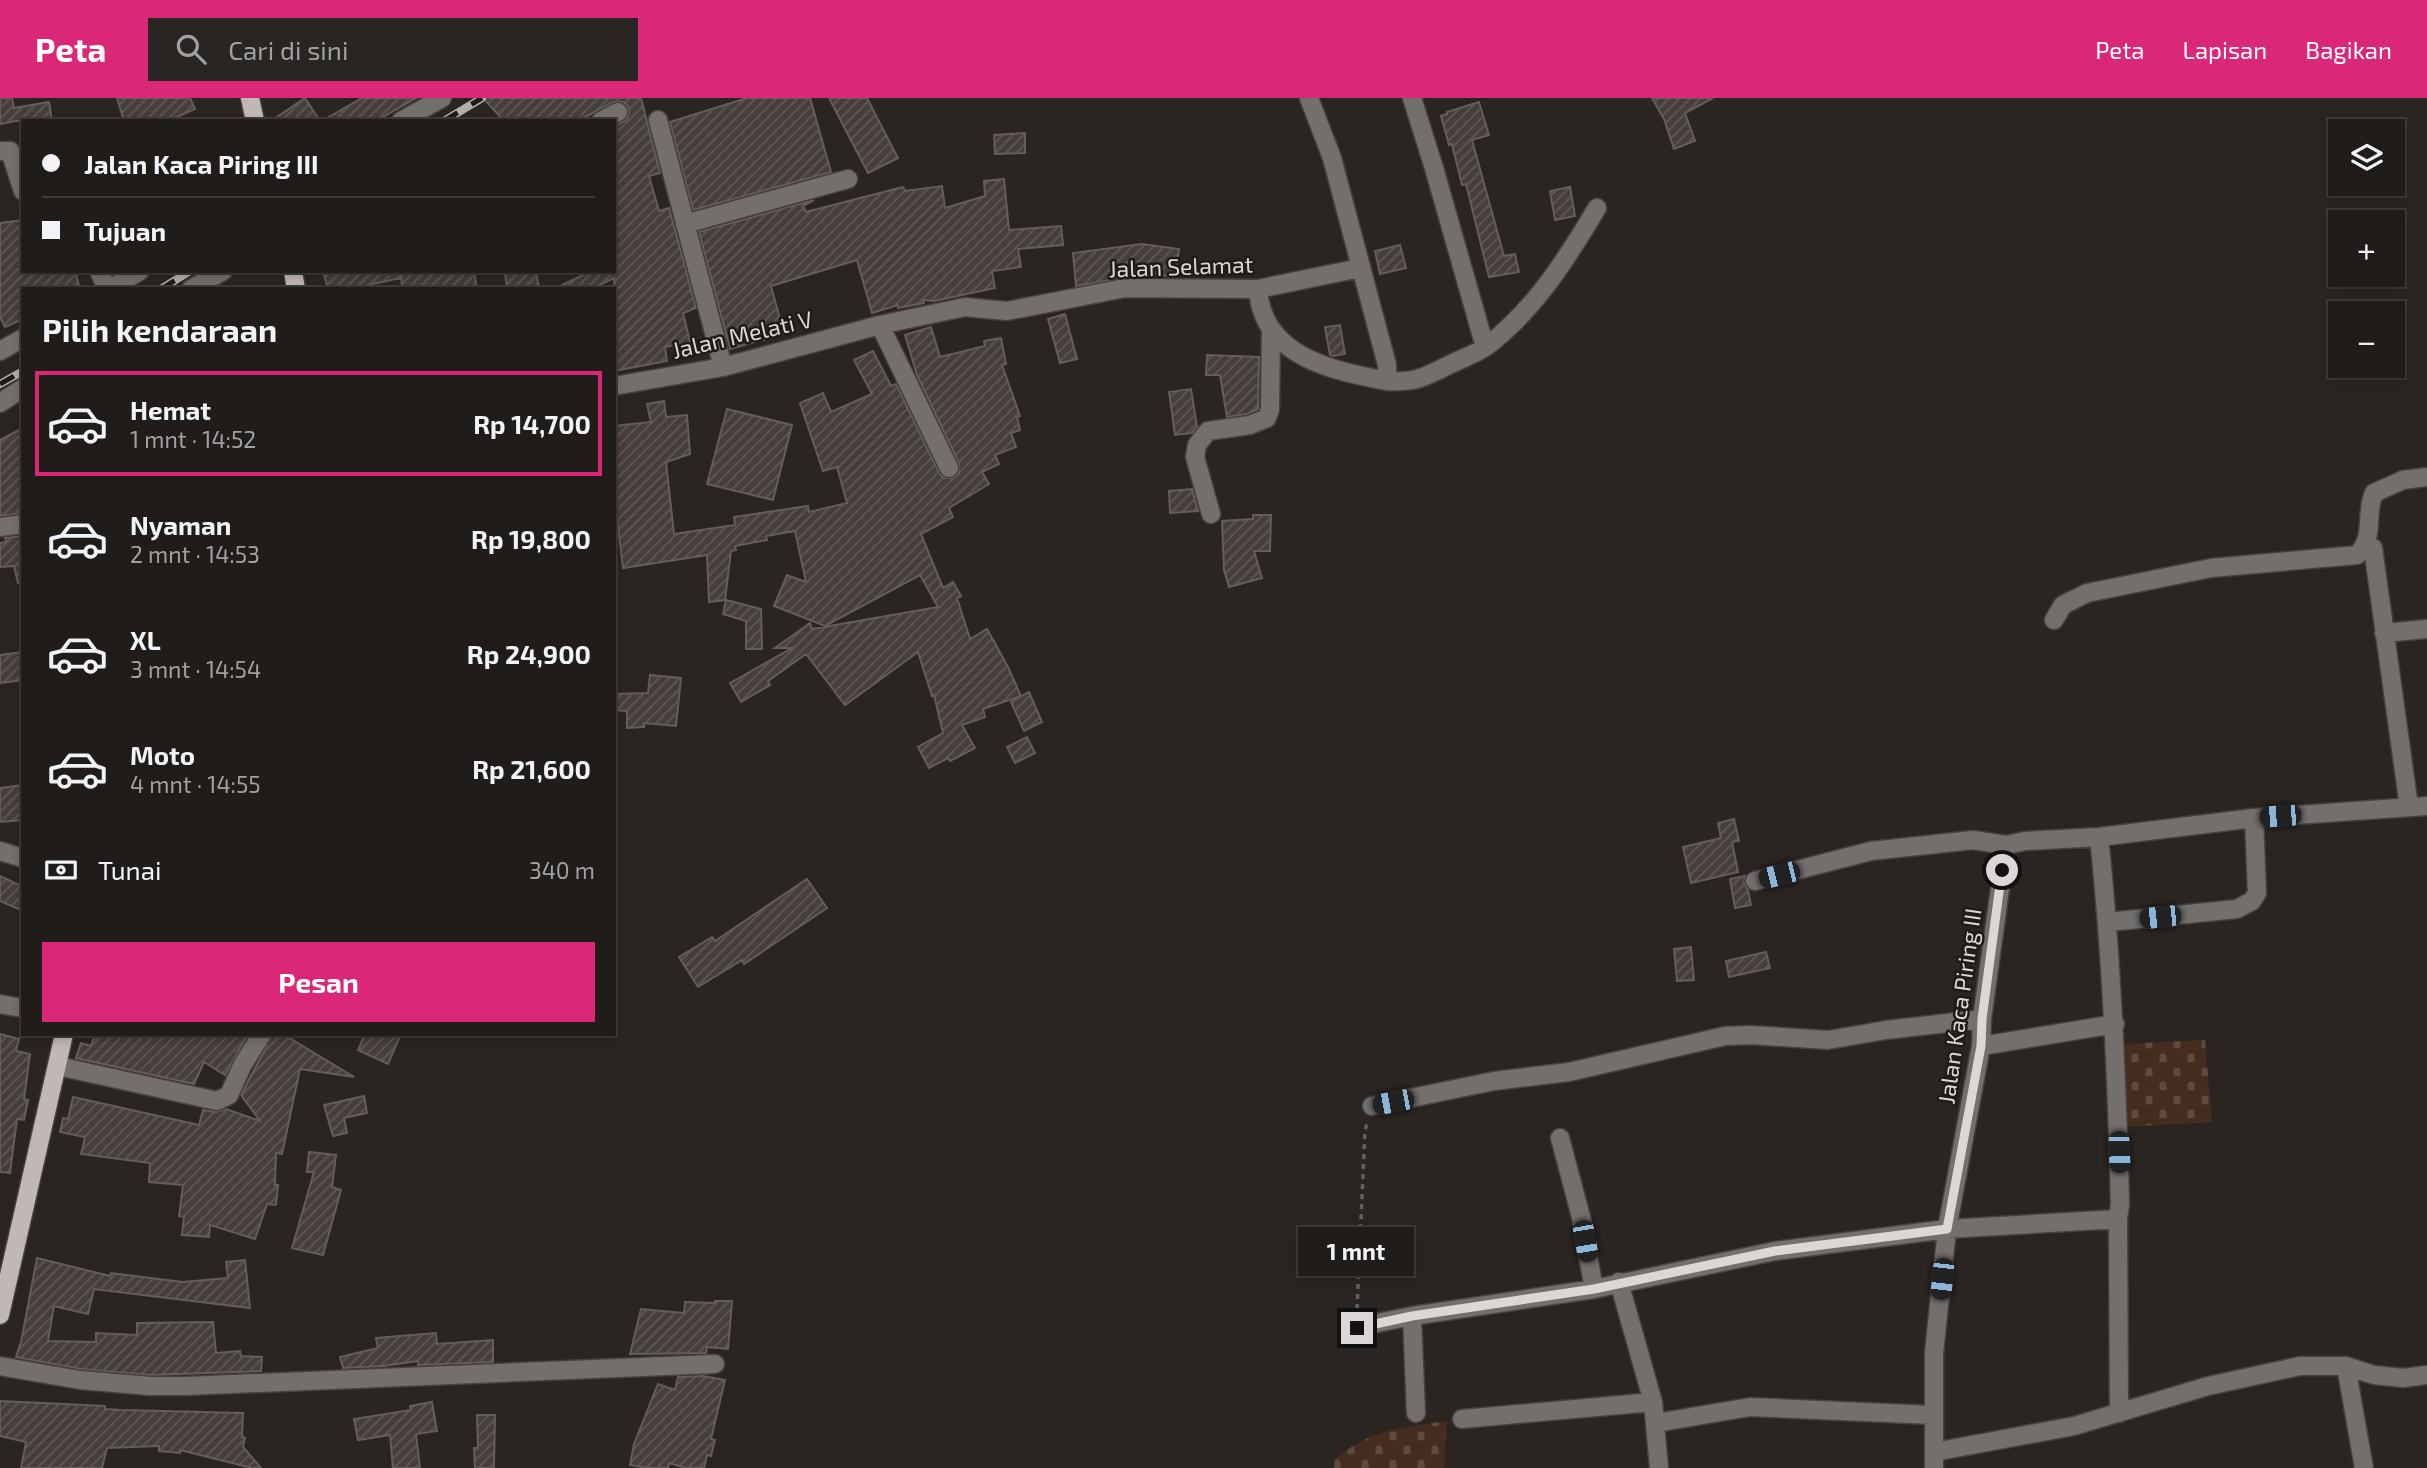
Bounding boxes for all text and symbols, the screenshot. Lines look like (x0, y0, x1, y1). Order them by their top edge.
search box (148, 18, 638, 81)
text: Peta (35, 29, 106, 69)
icon: search (172, 30, 210, 68)
text: Cari di sini (228, 34, 348, 65)
text: Peta (2095, 35, 2145, 64)
text: Lapisan (2183, 35, 2267, 64)
text: Bagikan (2305, 35, 2392, 64)
map controls (2328, 119, 2405, 378)
button: layers (2328, 119, 2405, 196)
text: Jalan Kaca Piring III (84, 148, 319, 179)
button: + (2328, 210, 2405, 287)
text: Tujuan (84, 215, 166, 246)
street label: Jalan Selamat (1108, 249, 1254, 283)
button: − (2328, 301, 2405, 378)
street label: Jalan Melati V (669, 304, 815, 364)
text: Pilih kendaraan (42, 310, 277, 348)
icon: car (46, 392, 109, 455)
text: Hemat (130, 394, 211, 425)
text: Rp 14,700 (473, 408, 591, 439)
text: 1 mnt · 14:52 (130, 425, 256, 453)
icon: car (46, 507, 109, 570)
text: Nyaman (130, 509, 231, 540)
text: Rp 19,800 (471, 523, 591, 554)
text: 2 mnt · 14:53 (130, 540, 260, 568)
icon: car (46, 622, 109, 685)
text: XL (130, 624, 161, 655)
text: Rp 24,900 (467, 638, 591, 669)
text: 3 mnt · 14:54 (130, 655, 261, 683)
icon: car (46, 737, 109, 800)
text: Moto (130, 739, 195, 770)
text: Rp 21,600 (472, 753, 591, 784)
text: 4 mnt · 14:55 (130, 770, 261, 798)
car (2259, 804, 2302, 828)
icon: cash (42, 851, 80, 889)
text: Tunai (98, 854, 161, 885)
route start (1986, 854, 2018, 886)
text: 340 m (529, 856, 595, 884)
car (1757, 860, 1802, 890)
car (2139, 904, 2182, 930)
street label: Jalan Kaca Piring III (1931, 906, 1987, 1106)
button: Pesan (42, 942, 595, 1022)
car (1371, 1088, 1416, 1116)
car (2108, 1131, 2131, 1173)
car (1572, 1218, 1599, 1264)
callout: 1 mnt (1299, 1226, 1415, 1276)
text: 1 mnt (1327, 1237, 1385, 1265)
car (1930, 1257, 1955, 1301)
route end (1341, 1312, 1373, 1344)

